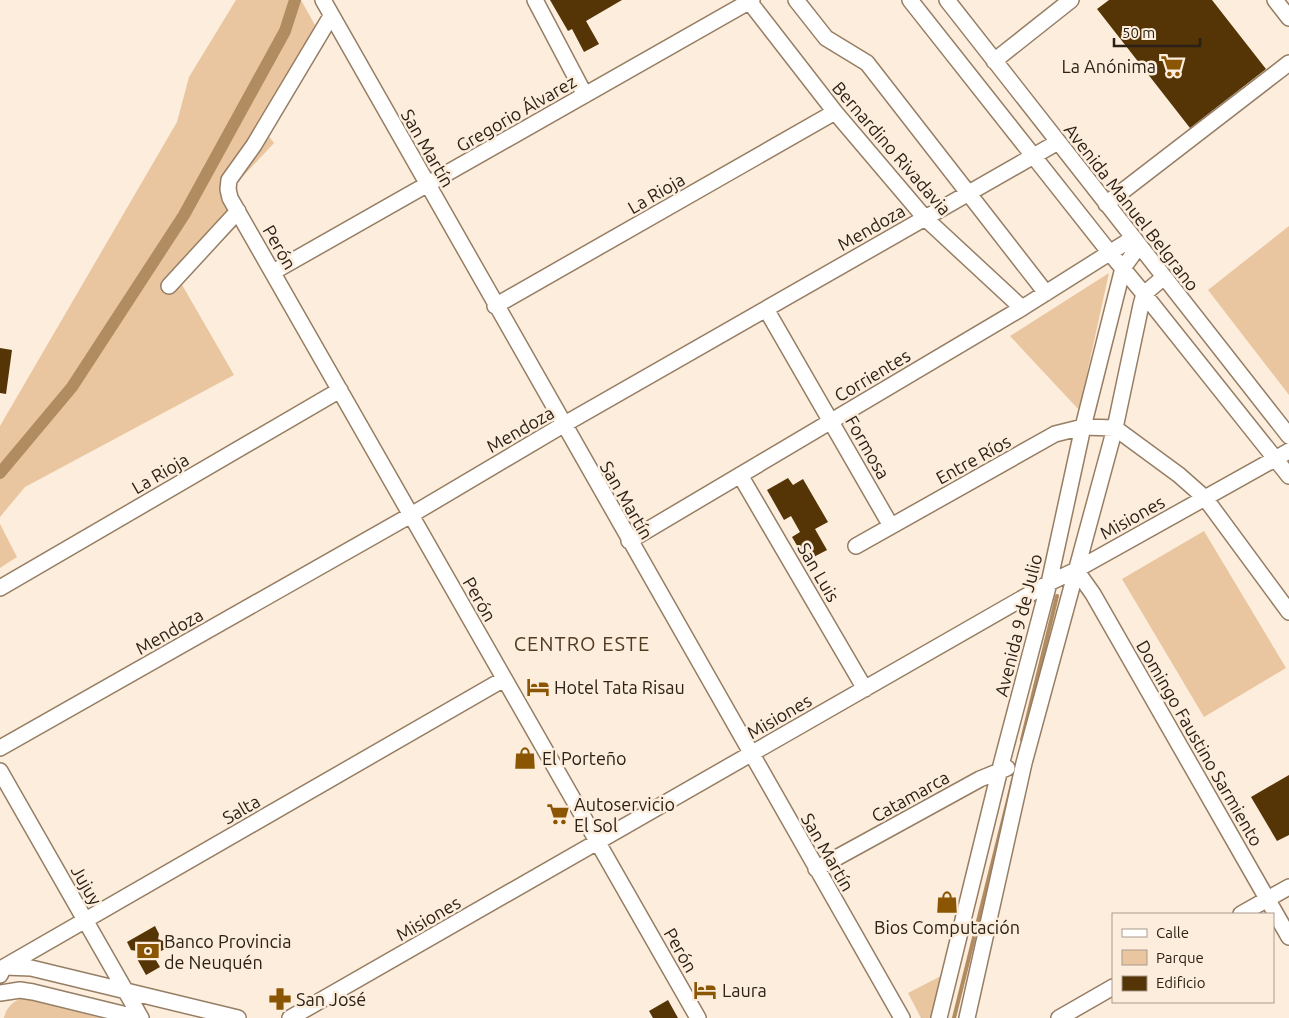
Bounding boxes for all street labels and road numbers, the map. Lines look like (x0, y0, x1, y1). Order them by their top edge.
street label: Gregorio Álvarez (452, 70, 579, 155)
street label: Bernardino Rivadavia (829, 77, 955, 219)
street label: San Martín (398, 106, 458, 190)
street label: Avenida Manuel Belgrano (1061, 120, 1203, 294)
street label: La Rioja (624, 169, 688, 217)
street label: Mendoza (834, 200, 908, 254)
street label: Perón (259, 221, 301, 273)
street label: Corrientes (831, 345, 914, 405)
street label: Mendoza (483, 402, 557, 456)
street label: Formosa (842, 412, 894, 482)
street label: Entre Ríos (932, 430, 1014, 488)
street label: La Rioja (128, 449, 192, 497)
street label: San Martín (597, 458, 657, 542)
street label: Misiones (1096, 491, 1168, 543)
street label: San Luis (794, 539, 844, 605)
street label: Avenida 9 de Julio (991, 552, 1045, 698)
street label: Perón (459, 573, 501, 625)
street label: Mendoza (132, 604, 206, 658)
street label: Domingo Faustino Sarmiento (1133, 637, 1267, 849)
street label: Misiones (743, 690, 815, 742)
street label: Catamarca (868, 766, 952, 826)
street label: Salta (219, 790, 263, 828)
street label: San Martín (798, 810, 858, 894)
street label: Jujuy (68, 862, 106, 909)
street label: Misiones (392, 892, 464, 944)
street label: Perón (660, 924, 702, 976)

